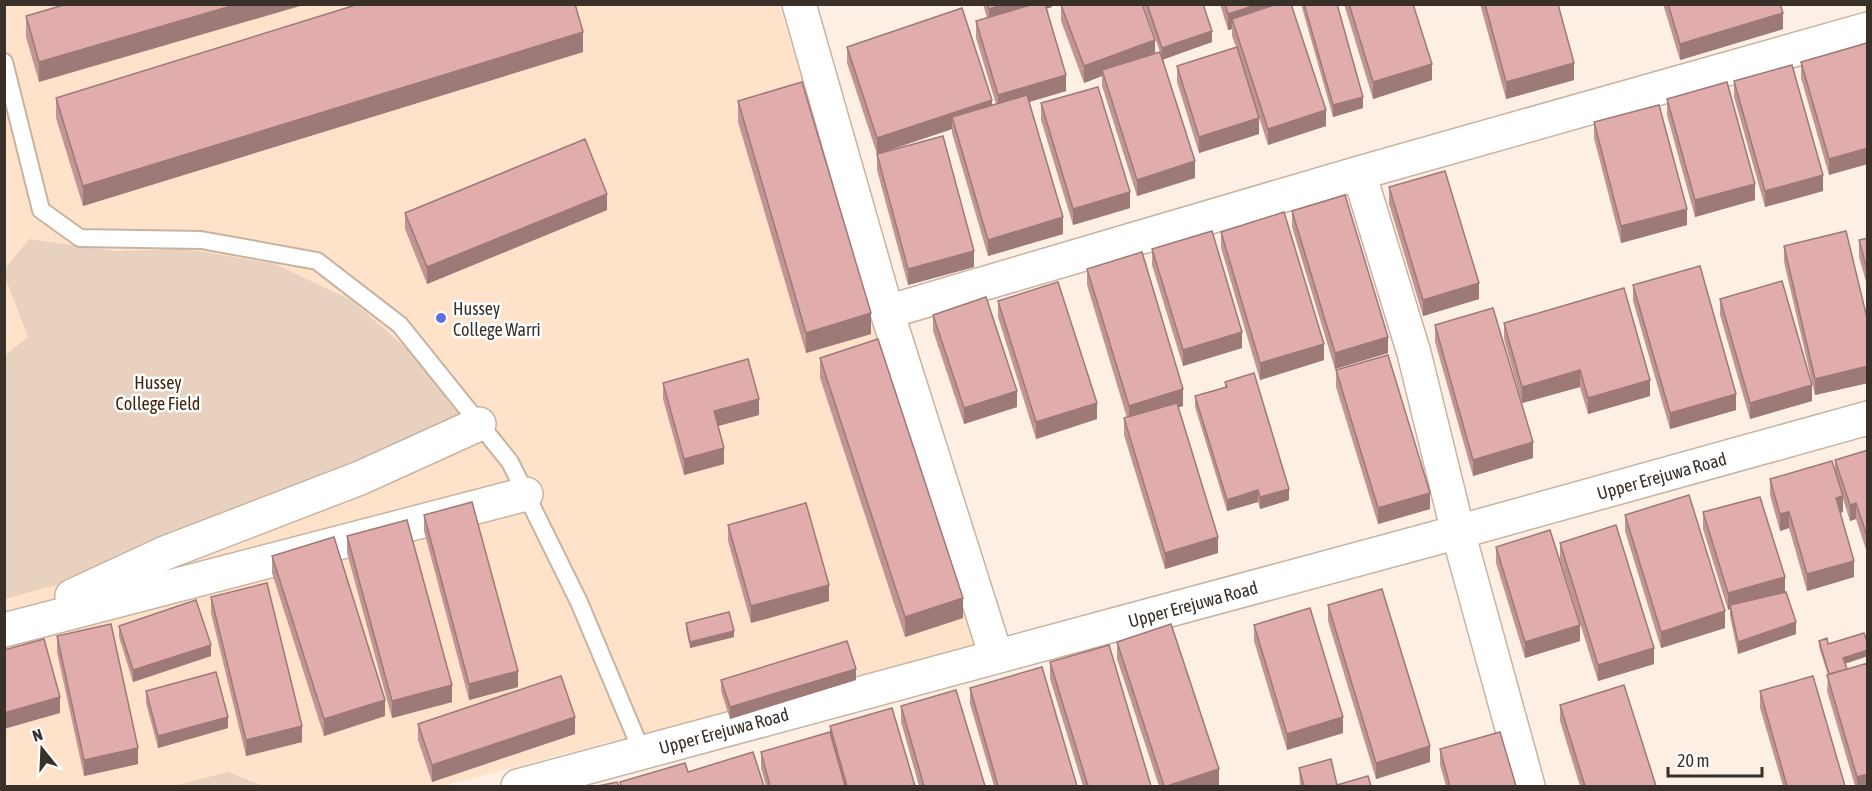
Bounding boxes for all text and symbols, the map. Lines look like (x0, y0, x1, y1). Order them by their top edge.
place label: Hussey College Warri (453, 298, 541, 340)
marker: Hussey College Warri (434, 311, 448, 325)
park label: Hussey College Field (116, 372, 200, 414)
street label: Upper Erejuwa Road (1594, 447, 1729, 503)
street label: Upper Erejuwa Road (1126, 576, 1260, 631)
street label: Upper Erejuwa Road (656, 703, 791, 758)
north arrow (12, 719, 72, 779)
text: N (30, 725, 45, 745)
scale bar (1668, 740, 1762, 778)
text: 20 m (1677, 750, 1709, 771)

